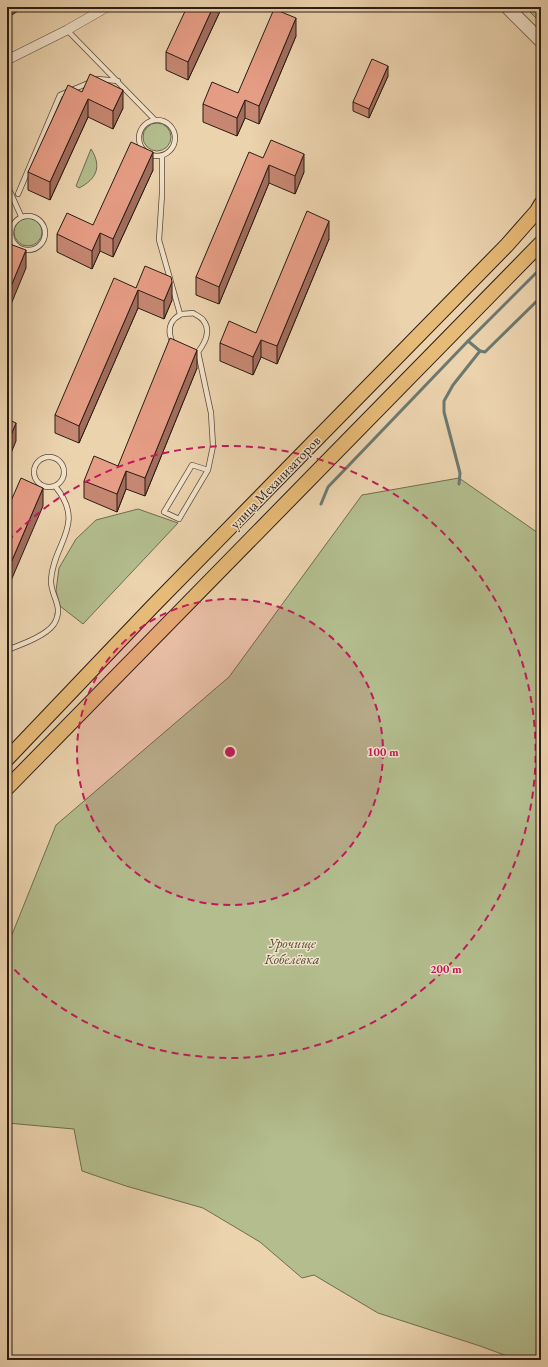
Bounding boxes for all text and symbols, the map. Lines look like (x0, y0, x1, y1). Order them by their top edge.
street label: улица Механизаторов (226, 432, 324, 532)
text: 100 m (367, 744, 399, 760)
centre of rings (223, 745, 237, 759)
park label: Урочище Кобелёвка (263, 934, 320, 968)
text: 200 m (430, 961, 462, 977)

